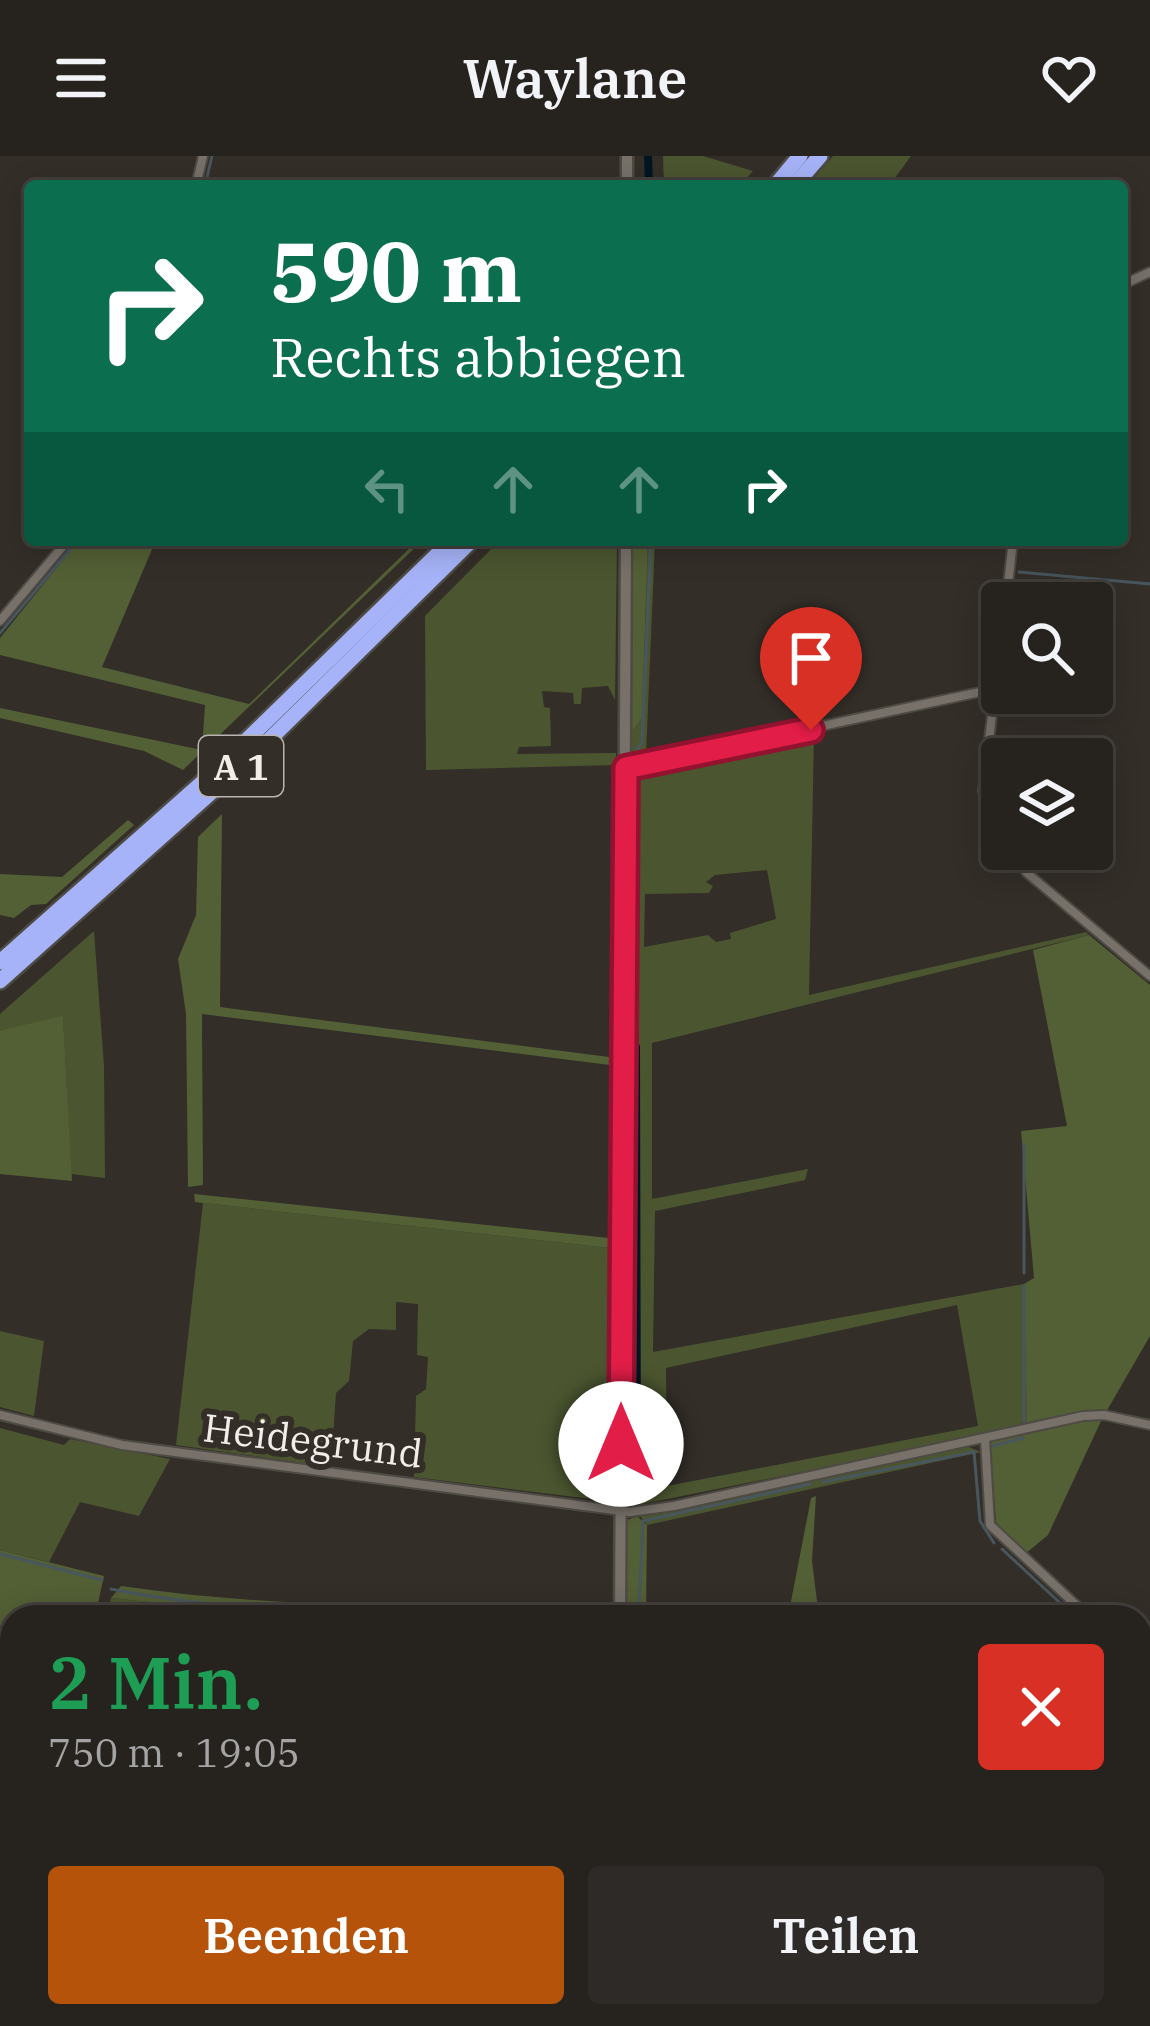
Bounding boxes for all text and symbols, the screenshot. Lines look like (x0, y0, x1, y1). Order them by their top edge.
text: Waylane (463, 43, 687, 113)
icon: menu (48, 45, 114, 111)
icon: heart (1036, 45, 1102, 111)
text: 590 m (270, 216, 522, 325)
icon: right (72, 228, 228, 384)
text: Rechts abbiegen (270, 322, 686, 392)
icon: left (354, 456, 420, 522)
icon: ahead (480, 456, 546, 522)
icon: ahead (606, 456, 672, 522)
icon: right (732, 456, 798, 522)
map controls (981, 582, 1113, 870)
button: search (981, 582, 1113, 714)
pin (760, 607, 862, 730)
icon: arrive (778, 625, 844, 691)
road number: A 1 (199, 736, 283, 796)
button: layers (981, 738, 1113, 870)
position arrow (558, 1381, 684, 1507)
street label: Heidegrund (200, 1401, 426, 1479)
text: 2 Min. (48, 1635, 263, 1729)
button: close (978, 1644, 1104, 1770)
text: 750 m · 19:05 (48, 1727, 300, 1778)
button: Beenden (48, 1866, 564, 2004)
button: Teilen (588, 1866, 1104, 2004)

